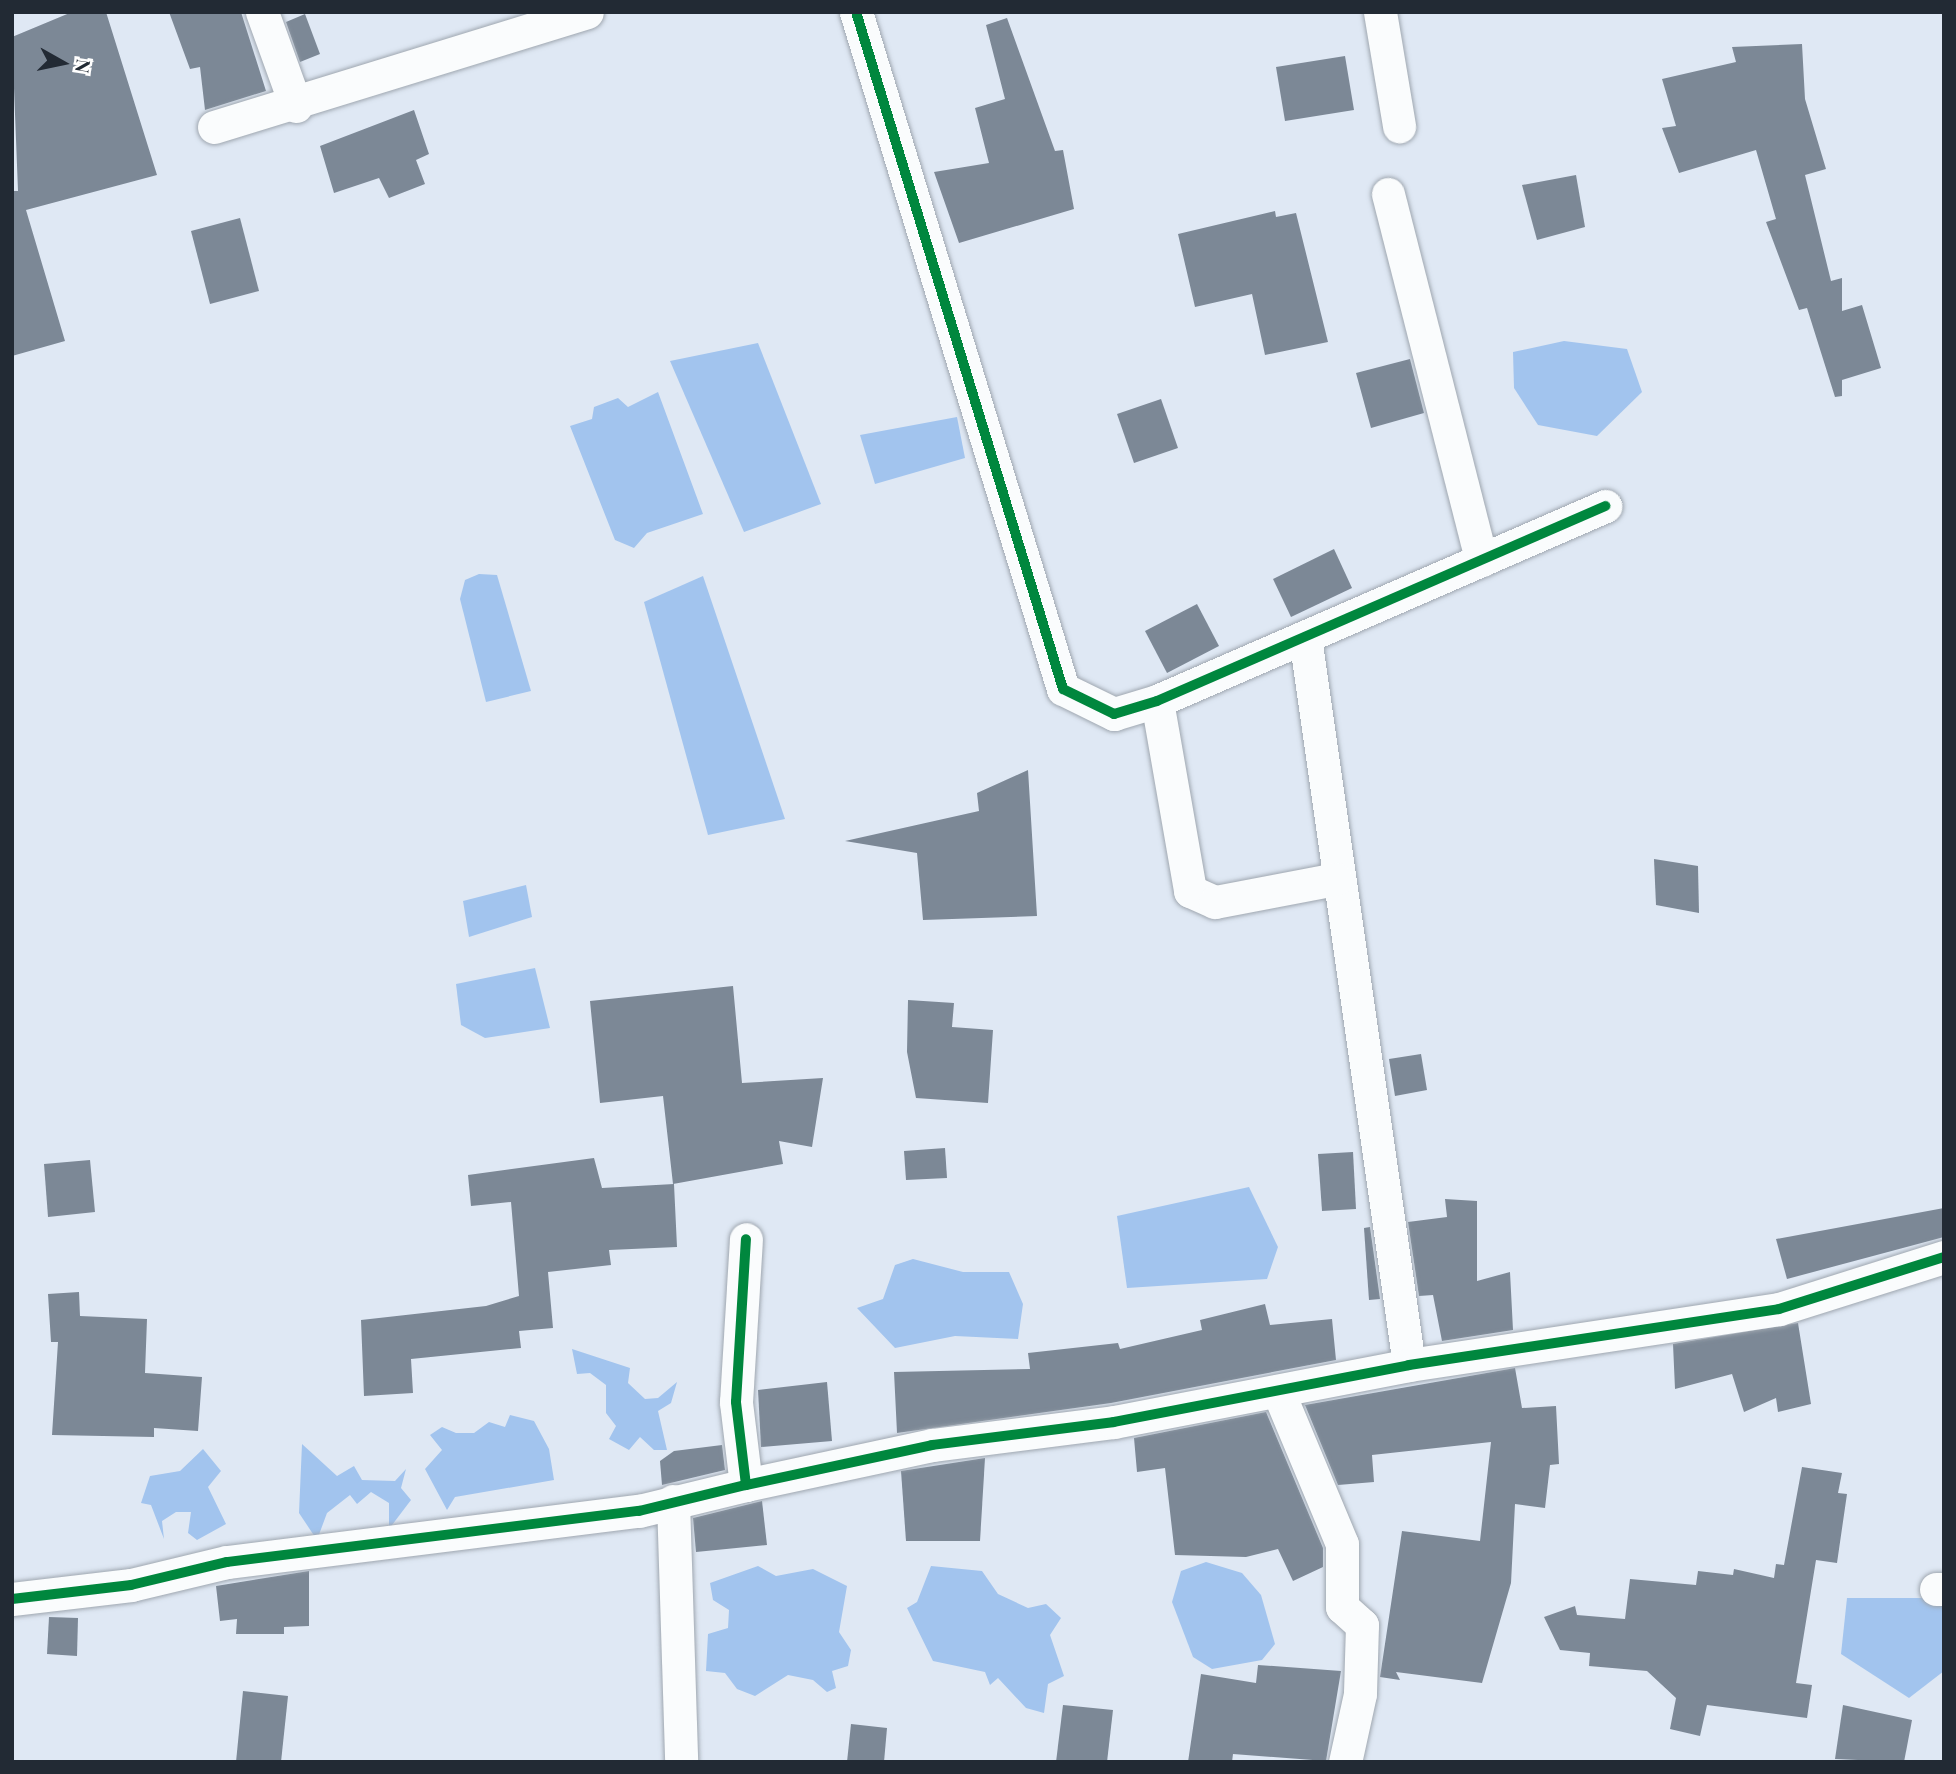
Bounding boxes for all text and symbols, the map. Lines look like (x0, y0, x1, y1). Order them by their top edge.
north arrow (28, 28, 98, 98)
text: N (70, 57, 98, 75)

